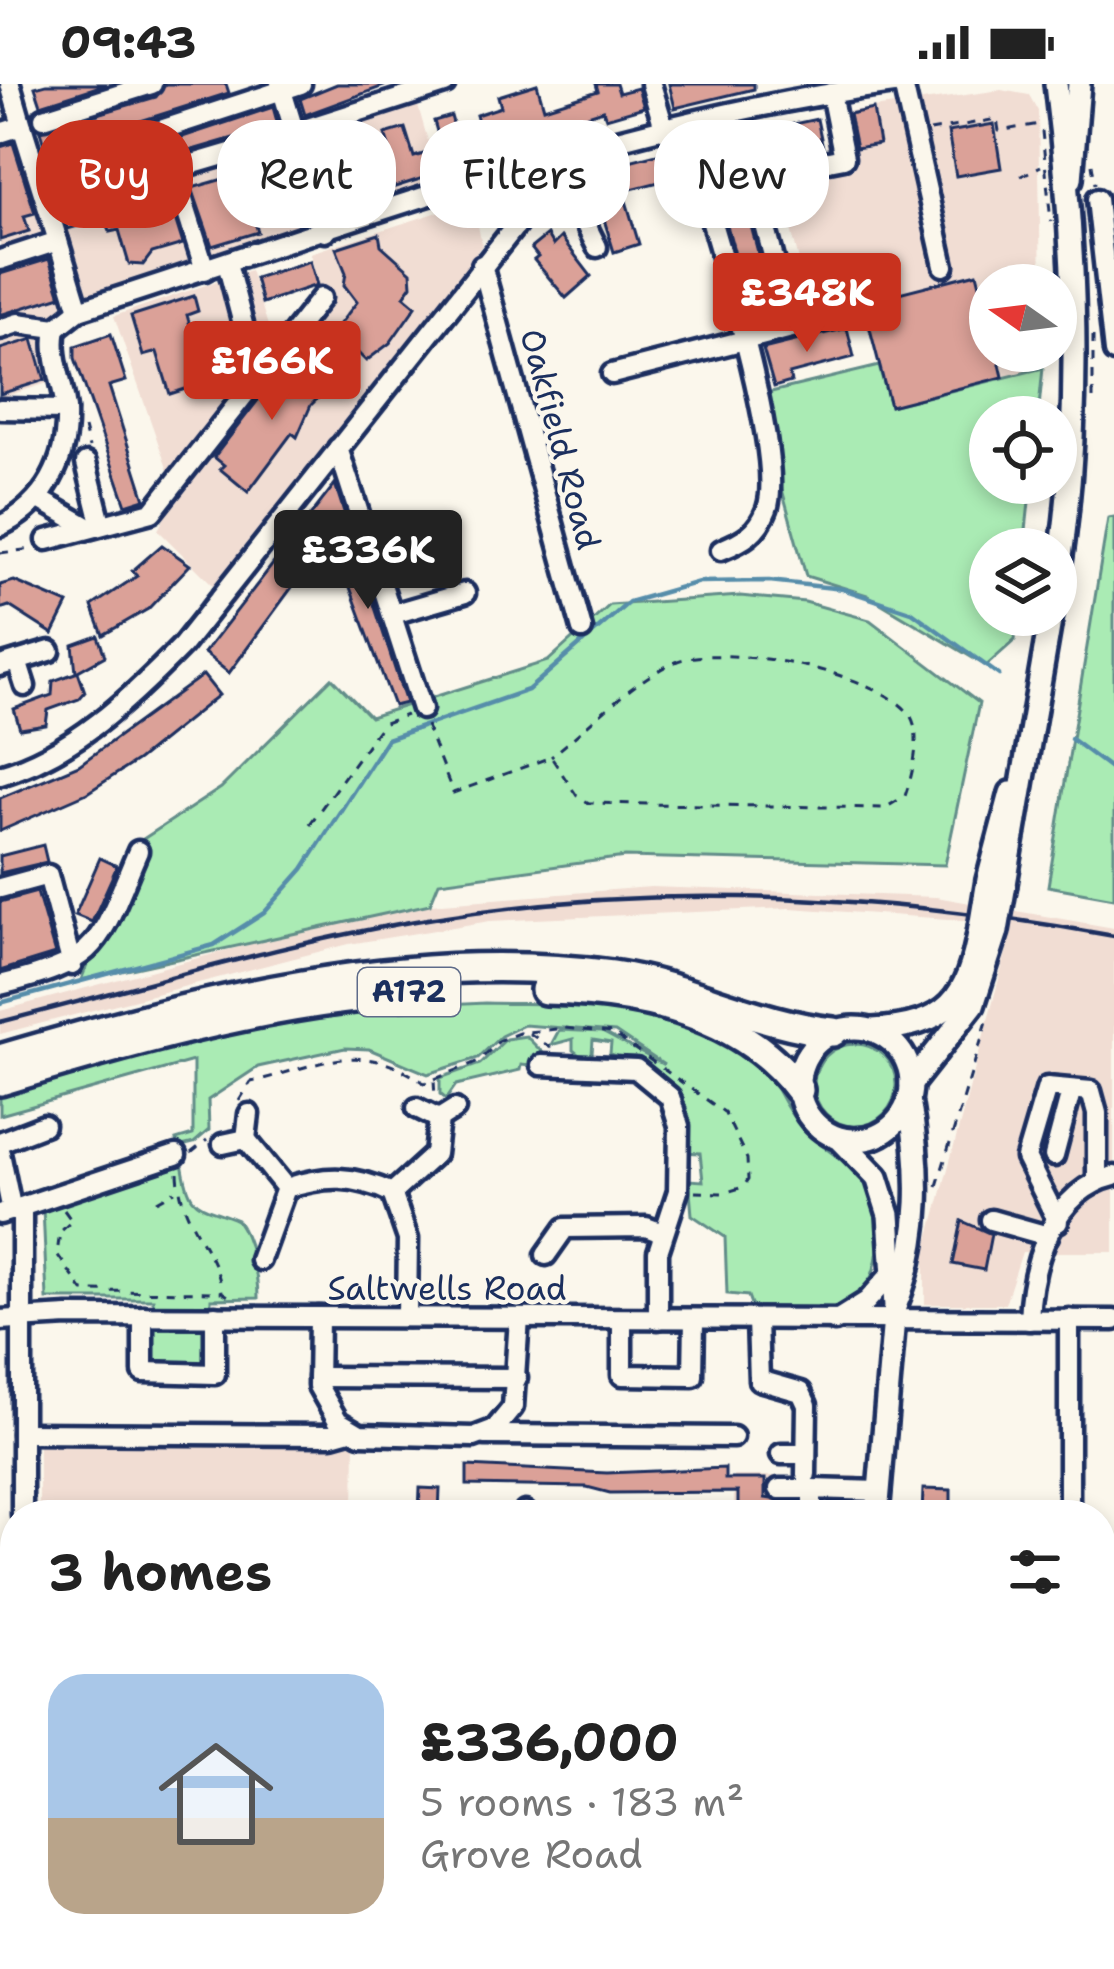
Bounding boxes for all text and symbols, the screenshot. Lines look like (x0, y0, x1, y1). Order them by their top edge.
text: 09:43 (60, 12, 196, 72)
chip: Buy (36, 120, 193, 228)
chip: Rent (217, 120, 396, 228)
chip: Filters (420, 120, 630, 228)
chip: New (654, 120, 829, 228)
pin: £348K (723, 253, 891, 355)
north arrow (969, 264, 1077, 372)
map controls (969, 264, 1077, 636)
text: £348K (740, 266, 874, 318)
pin: £166K (188, 321, 356, 423)
street label: Oakfield Road (509, 324, 612, 555)
text: £166K (211, 334, 333, 386)
button: locate (969, 396, 1077, 504)
pin: £336K (284, 510, 452, 612)
text: £336K (301, 523, 435, 575)
button: layers (969, 528, 1077, 636)
road number: A172 (358, 968, 460, 1016)
street label: Saltwells Road (327, 1266, 567, 1311)
text: 3 homes (48, 1538, 272, 1606)
icon: filters (1002, 1539, 1068, 1605)
text: £336,000 (420, 1708, 679, 1776)
icon: home (144, 1722, 288, 1866)
text: 5 rooms · 183 m² (420, 1776, 744, 1828)
text: Grove Road (420, 1828, 643, 1880)

